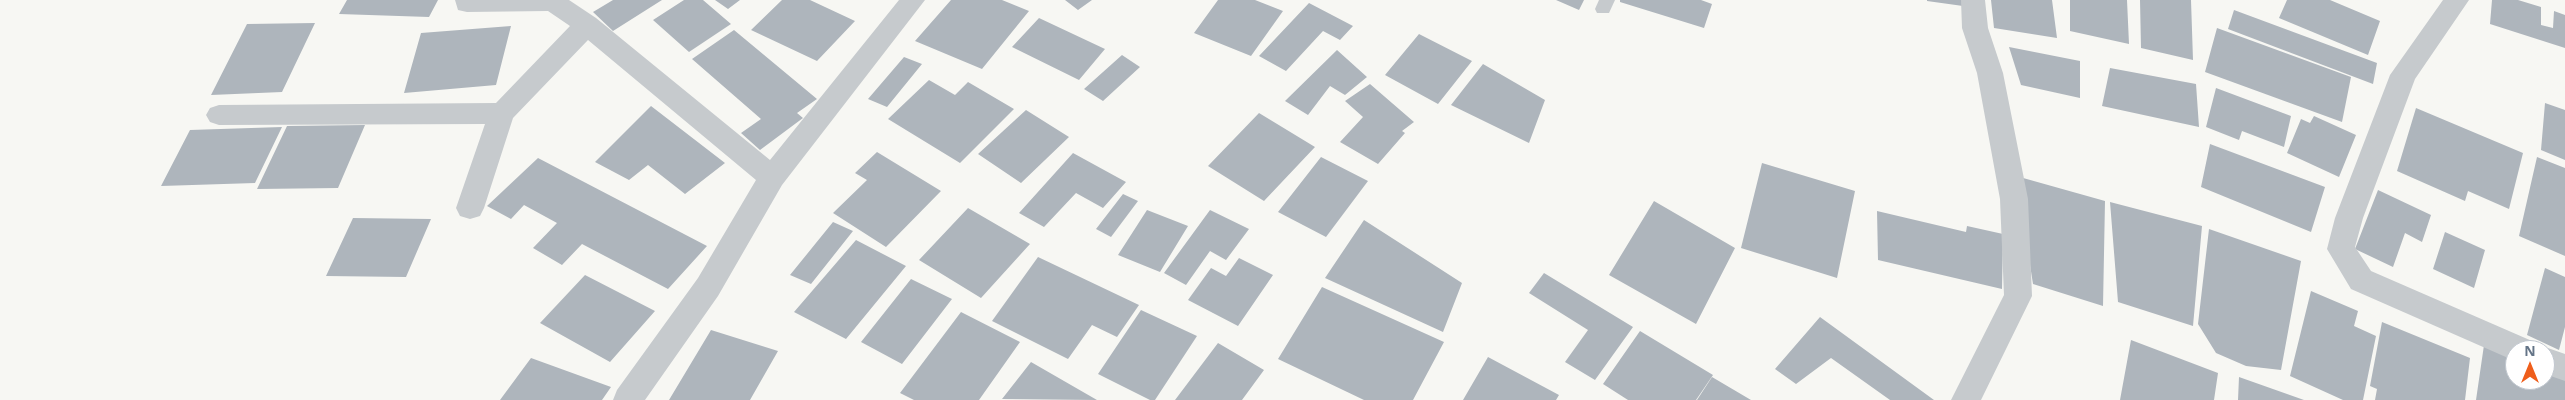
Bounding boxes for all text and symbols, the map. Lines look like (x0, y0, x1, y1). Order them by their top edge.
north arrow (2505, 340, 2555, 390)
text: N (2524, 341, 2536, 360)

